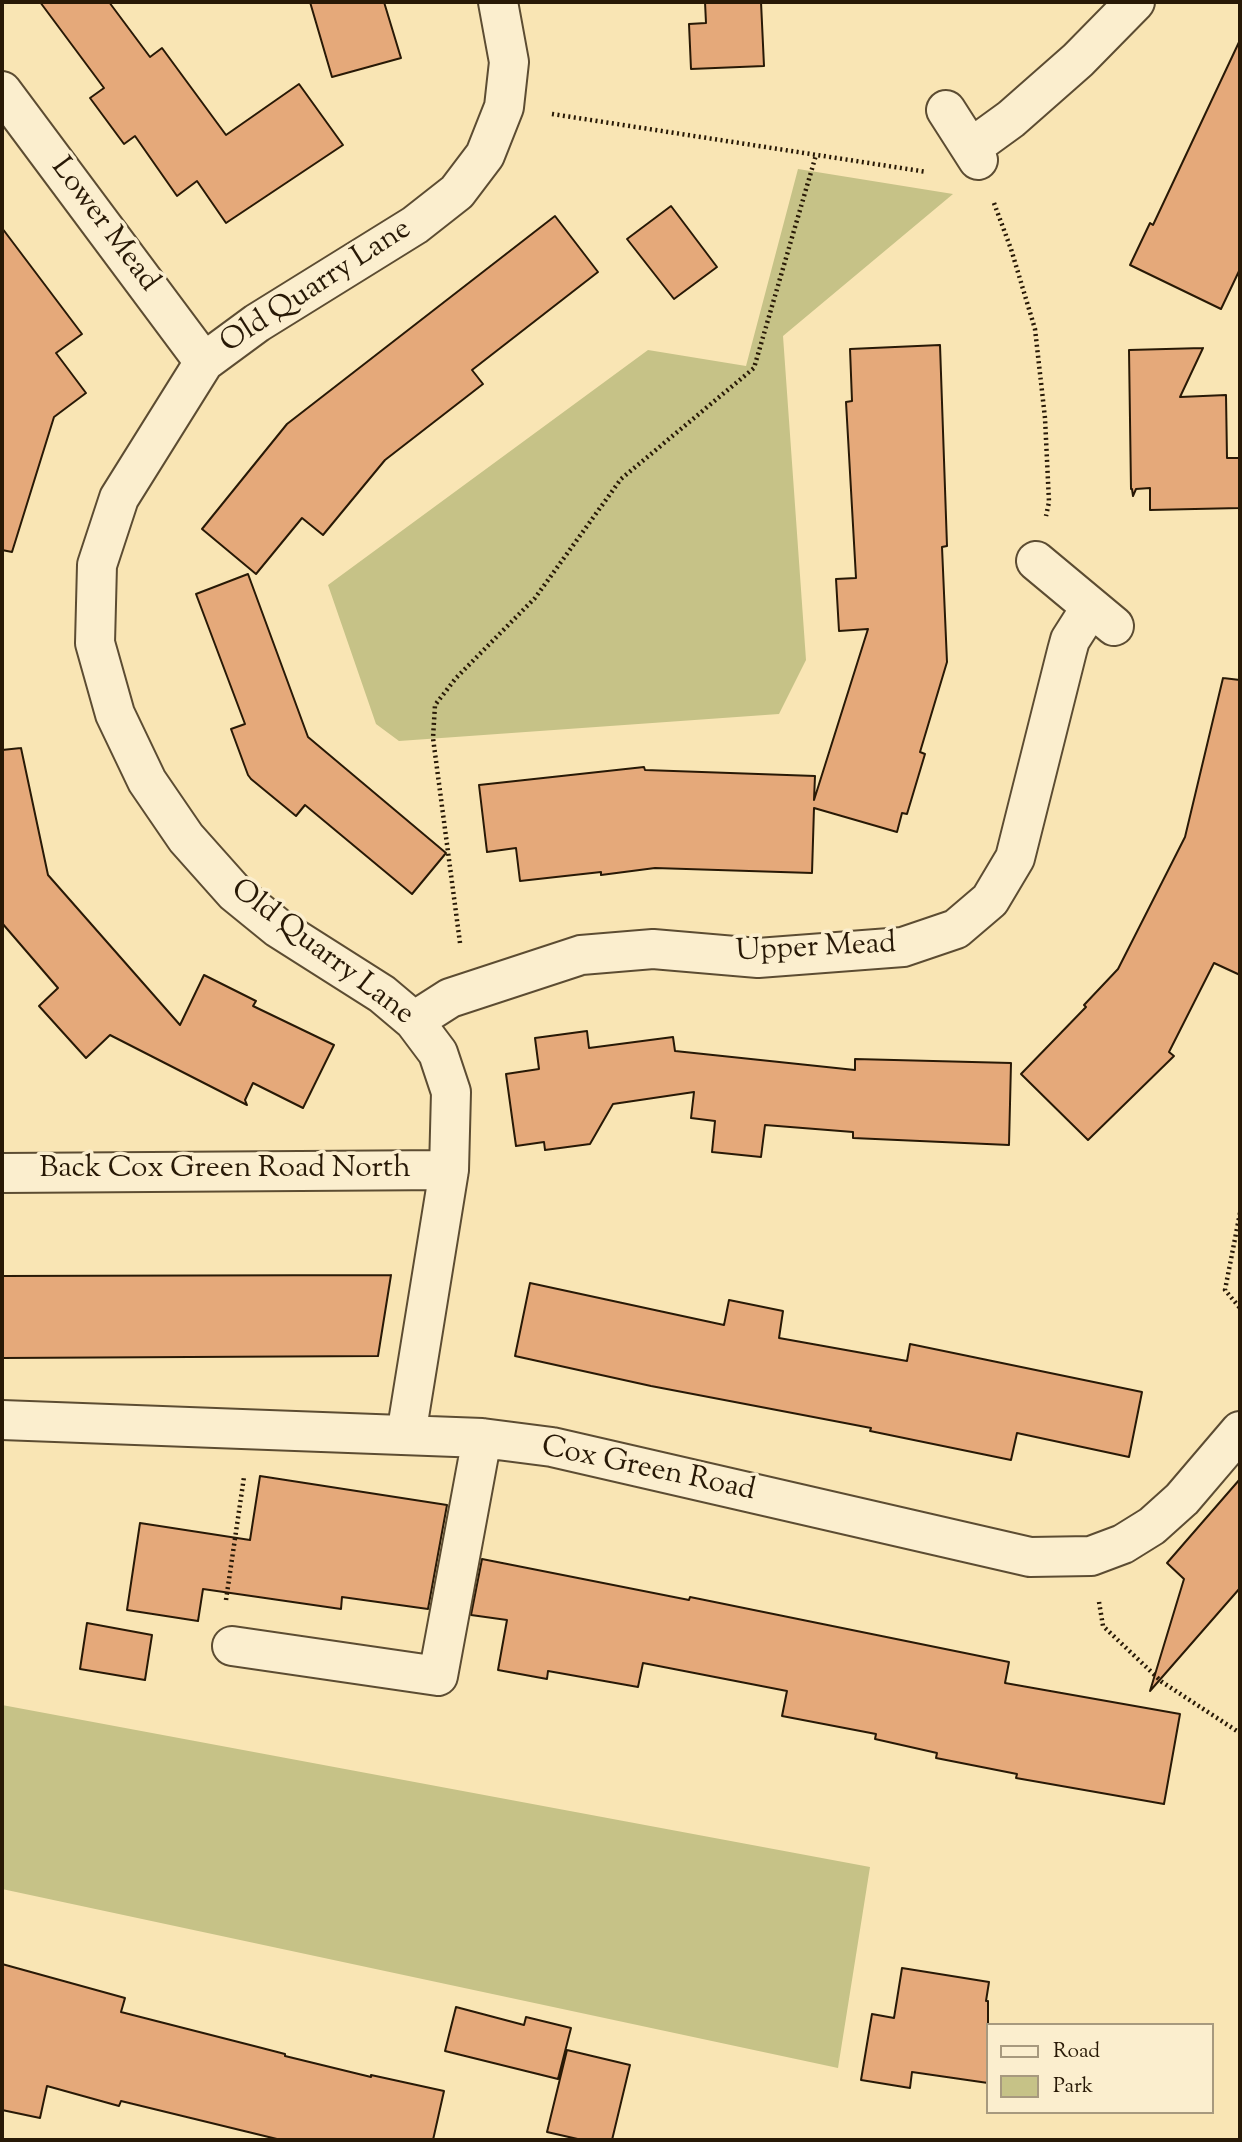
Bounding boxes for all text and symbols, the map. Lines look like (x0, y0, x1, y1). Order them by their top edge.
street label: Lower Mead (41, 152, 165, 300)
street label: Old Quarry Lane (215, 213, 419, 363)
street label: Old Quarry Lane (222, 873, 420, 1035)
street label: Upper Mead (735, 928, 897, 972)
street label: Back Cox Green Road North (39, 1153, 411, 1189)
street label: Cox Green Road (538, 1431, 758, 1511)
legend (986, 2023, 1214, 2114)
text: Road (1053, 2037, 1100, 2067)
text: Park (1053, 2072, 1093, 2102)

